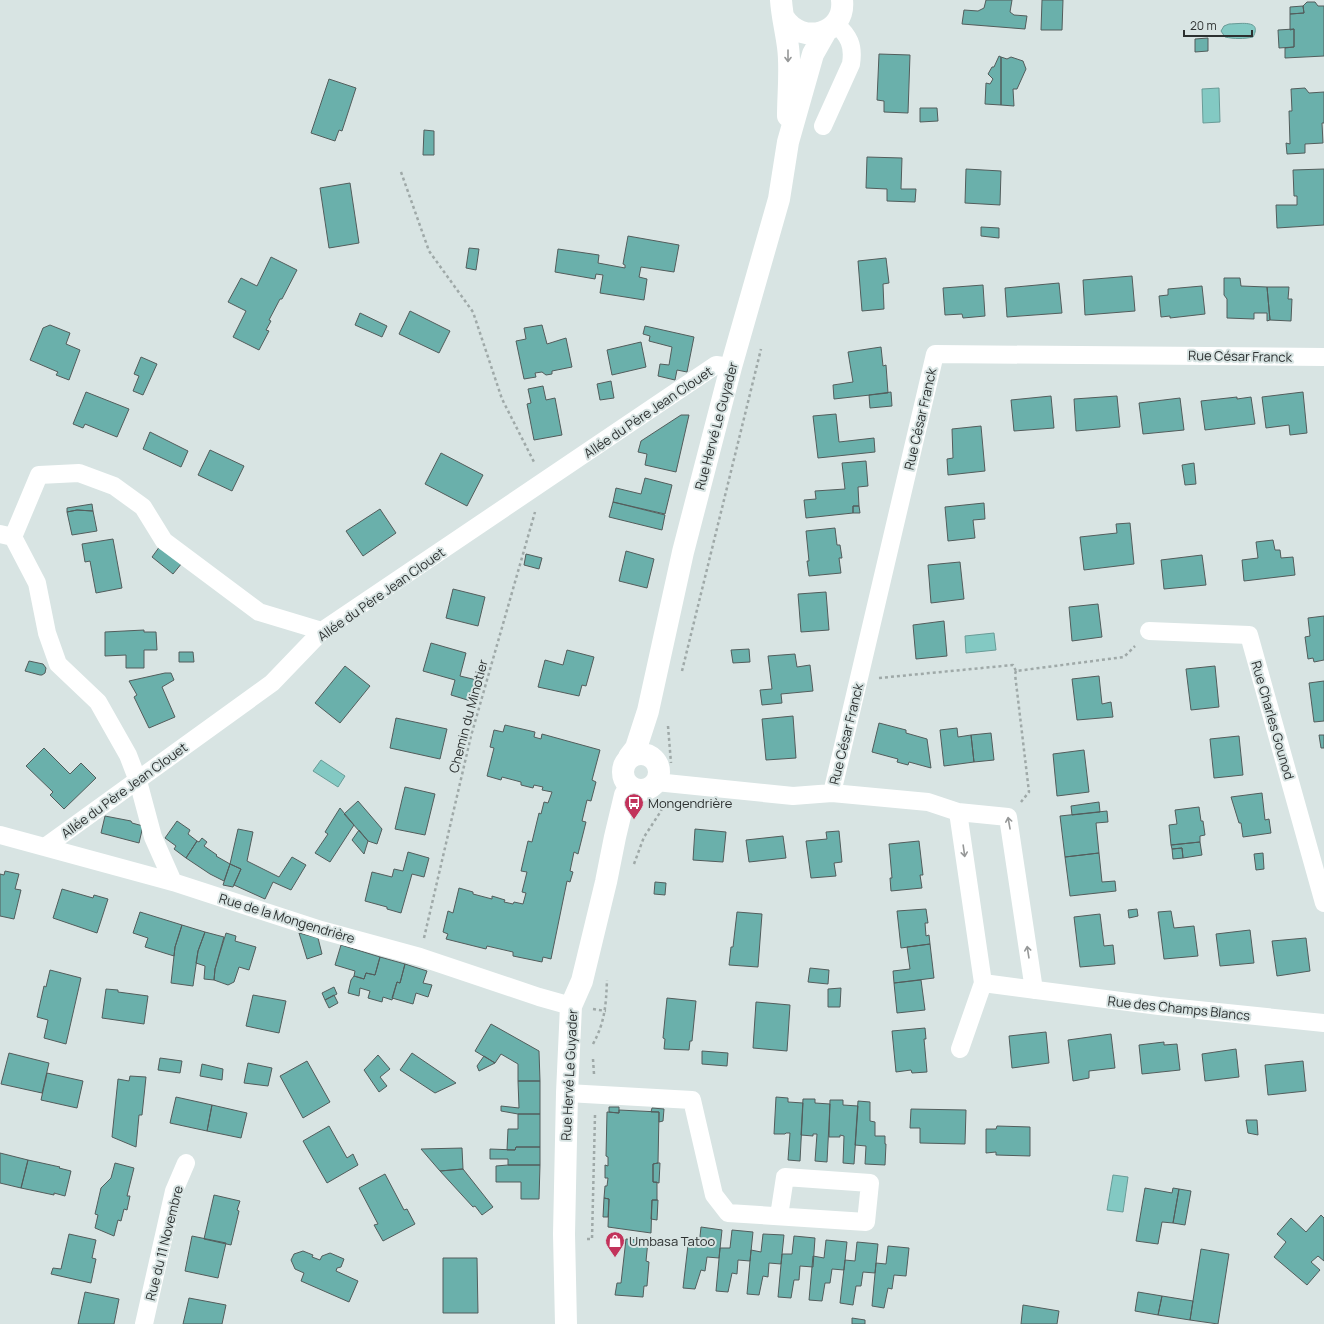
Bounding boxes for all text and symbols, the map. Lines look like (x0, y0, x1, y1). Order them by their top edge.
scale bar (1184, 12, 1252, 38)
text: 20 m (1190, 17, 1217, 34)
one-way arrow (784, 49, 792, 62)
street label: Rue César Franck (1188, 346, 1293, 366)
street label: Rue Hervé Le Guyader (690, 360, 742, 492)
street label: Allée du Père Jean Clouet (580, 362, 716, 462)
street label: Rue César Franck (900, 366, 941, 472)
street label: Allée du Père Jean Clouet (314, 543, 448, 645)
street label: Chemin du Minotier (444, 657, 492, 775)
street label: Rue Charles Gounod (1247, 659, 1299, 781)
street label: Rue César Franck (825, 681, 867, 787)
street label: Allée du Père Jean Clouet (57, 738, 191, 842)
bus stop icon: Mongendrière (623, 792, 645, 820)
place label: Mongendrière (648, 794, 733, 812)
one-way arrow (1004, 817, 1012, 830)
one-way arrow (960, 844, 968, 857)
street label: Rue de la Mongendrière (217, 889, 358, 947)
one-way arrow (1024, 946, 1032, 959)
street label: Rue des Champs Blancs (1107, 992, 1251, 1024)
street label: Rue Hervé Le Guyader (557, 1008, 581, 1141)
street label: Rue du 11 Novembre (141, 1183, 187, 1302)
shop icon: Umbasa Tatoo (604, 1230, 626, 1258)
place label: Umbasa Tatoo (629, 1232, 715, 1250)

